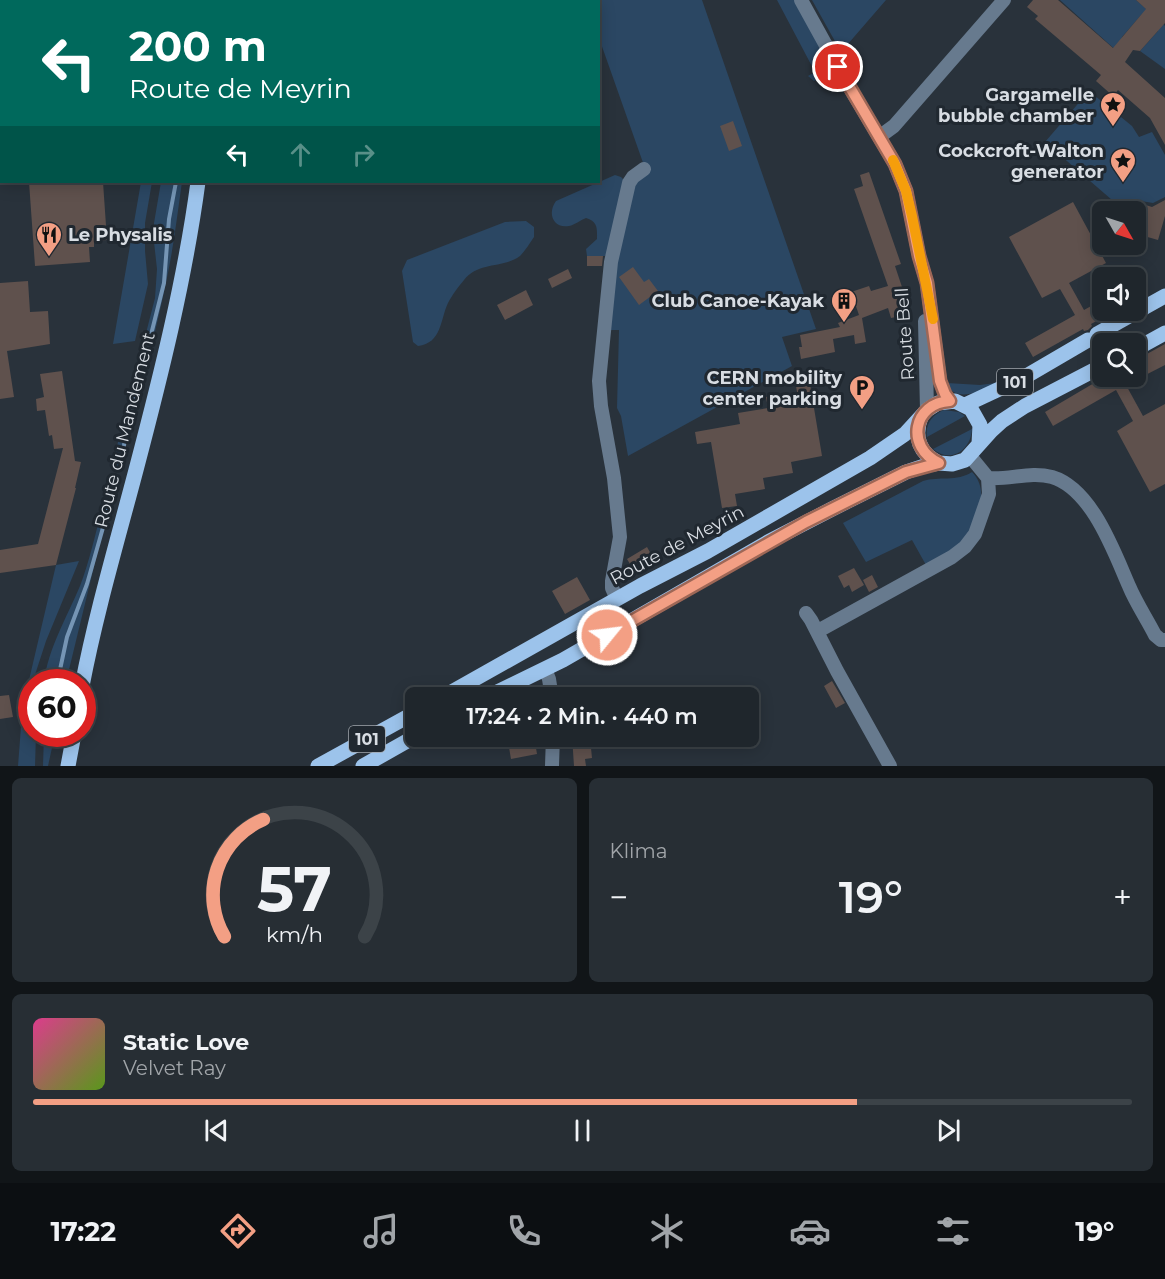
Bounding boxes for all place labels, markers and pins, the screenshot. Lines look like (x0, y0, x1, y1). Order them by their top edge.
pin (812, 41, 863, 92)
place label: Gargamelle bubble chamber (938, 84, 1094, 127)
place icon: Gargamelle bubble chamber (1098, 90, 1128, 128)
place label: Cockcroft-Walton generator (938, 140, 1104, 183)
place icon: Cockcroft-Walton generator (1108, 146, 1138, 184)
restaurant icon: Le Physalis (34, 220, 64, 258)
place label: Le Physalis (68, 224, 173, 246)
building icon: Club Canoe-Kayak (829, 286, 859, 324)
place label: Club Canoe-Kayak (651, 290, 824, 312)
place label: CERN mobility center parking (703, 367, 842, 410)
parking icon: CERN mobility center parking (847, 373, 877, 411)

